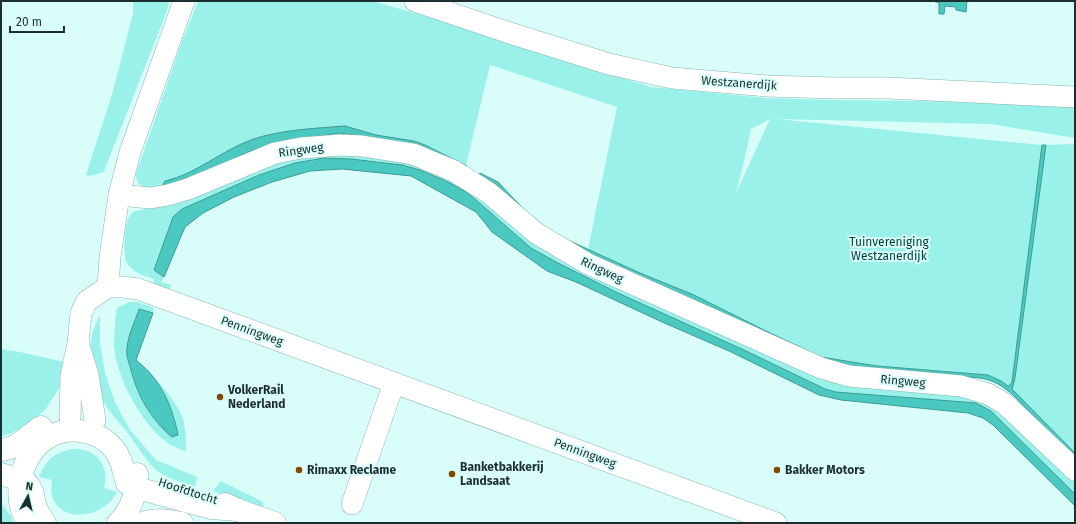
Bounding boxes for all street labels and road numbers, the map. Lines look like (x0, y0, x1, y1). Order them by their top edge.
street label: Westzanerdijk (701, 73, 778, 93)
street label: Ringweg (278, 140, 325, 160)
street label: Ringweg (579, 254, 626, 286)
street label: Penningweg (219, 313, 286, 349)
street label: Ringweg (880, 372, 927, 390)
street label: Penningweg (552, 435, 619, 471)
street label: Hoofdtocht (157, 475, 220, 507)

